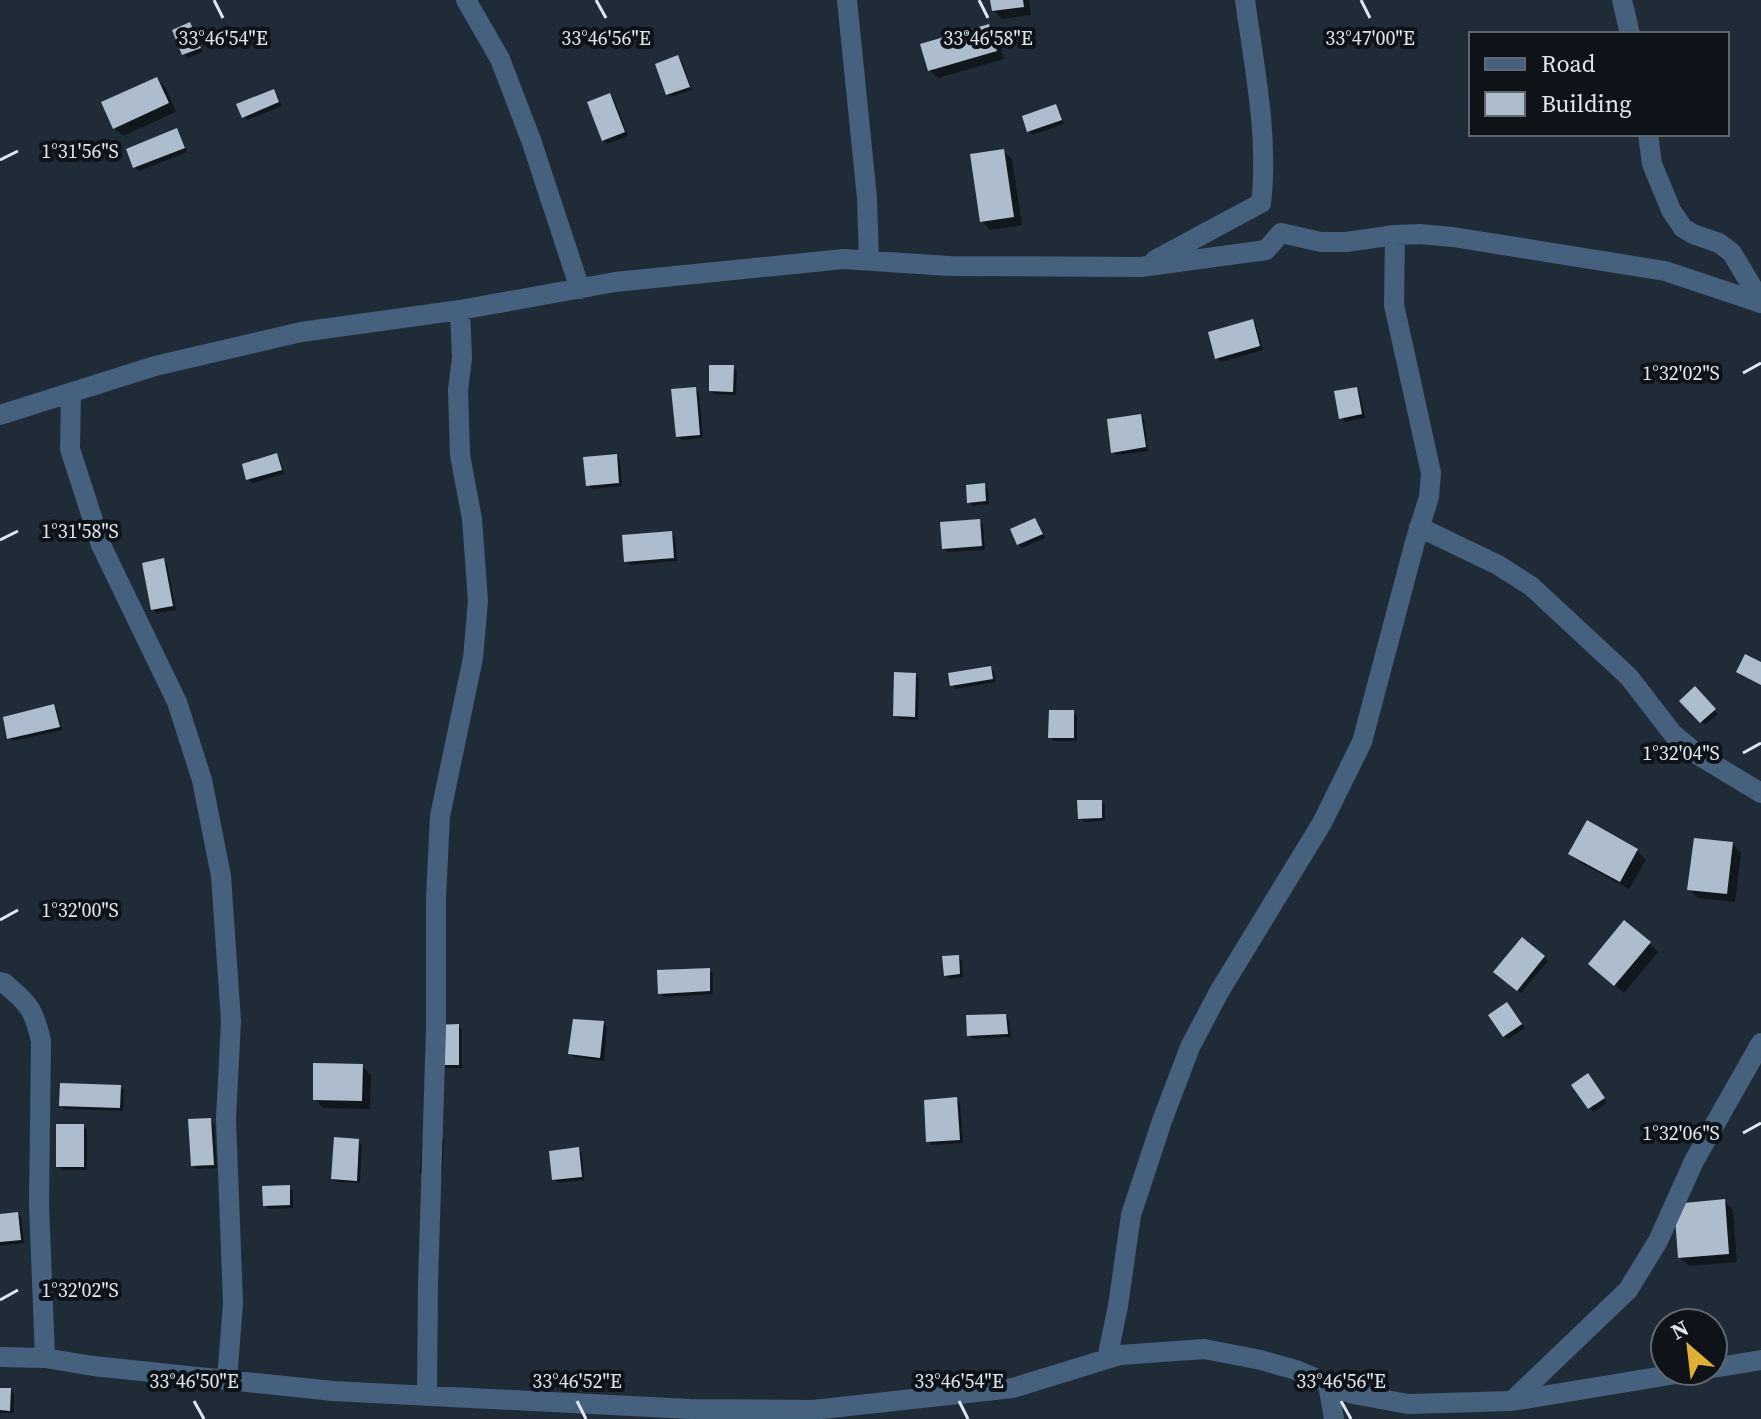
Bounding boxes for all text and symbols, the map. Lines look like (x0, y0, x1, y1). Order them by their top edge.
text: 33°46'54"E (178, 24, 268, 52)
text: 33°46'56"E (561, 24, 651, 52)
text: 33°46'58"E (943, 24, 1033, 52)
text: 33°47'00"E (1325, 24, 1415, 52)
legend (1469, 32, 1729, 136)
text: Road (1541, 47, 1596, 80)
text: Building (1541, 87, 1632, 120)
text: 1°31'56"S (41, 137, 119, 165)
text: 1°32'02"S (1642, 359, 1720, 387)
text: 1°31'58"S (41, 517, 119, 545)
text: 1°32'04"S (1642, 739, 1720, 767)
text: 1°32'00"S (41, 896, 119, 924)
text: 1°32'06"S (1642, 1119, 1720, 1147)
text: 1°32'02"S (41, 1276, 119, 1304)
north arrow (1649, 1307, 1729, 1387)
text: N (1665, 1312, 1694, 1346)
text: 33°46'50"E (149, 1367, 239, 1395)
text: 33°46'52"E (532, 1367, 622, 1395)
text: 33°46'54"E (914, 1367, 1004, 1395)
text: 33°46'56"E (1296, 1367, 1386, 1395)

